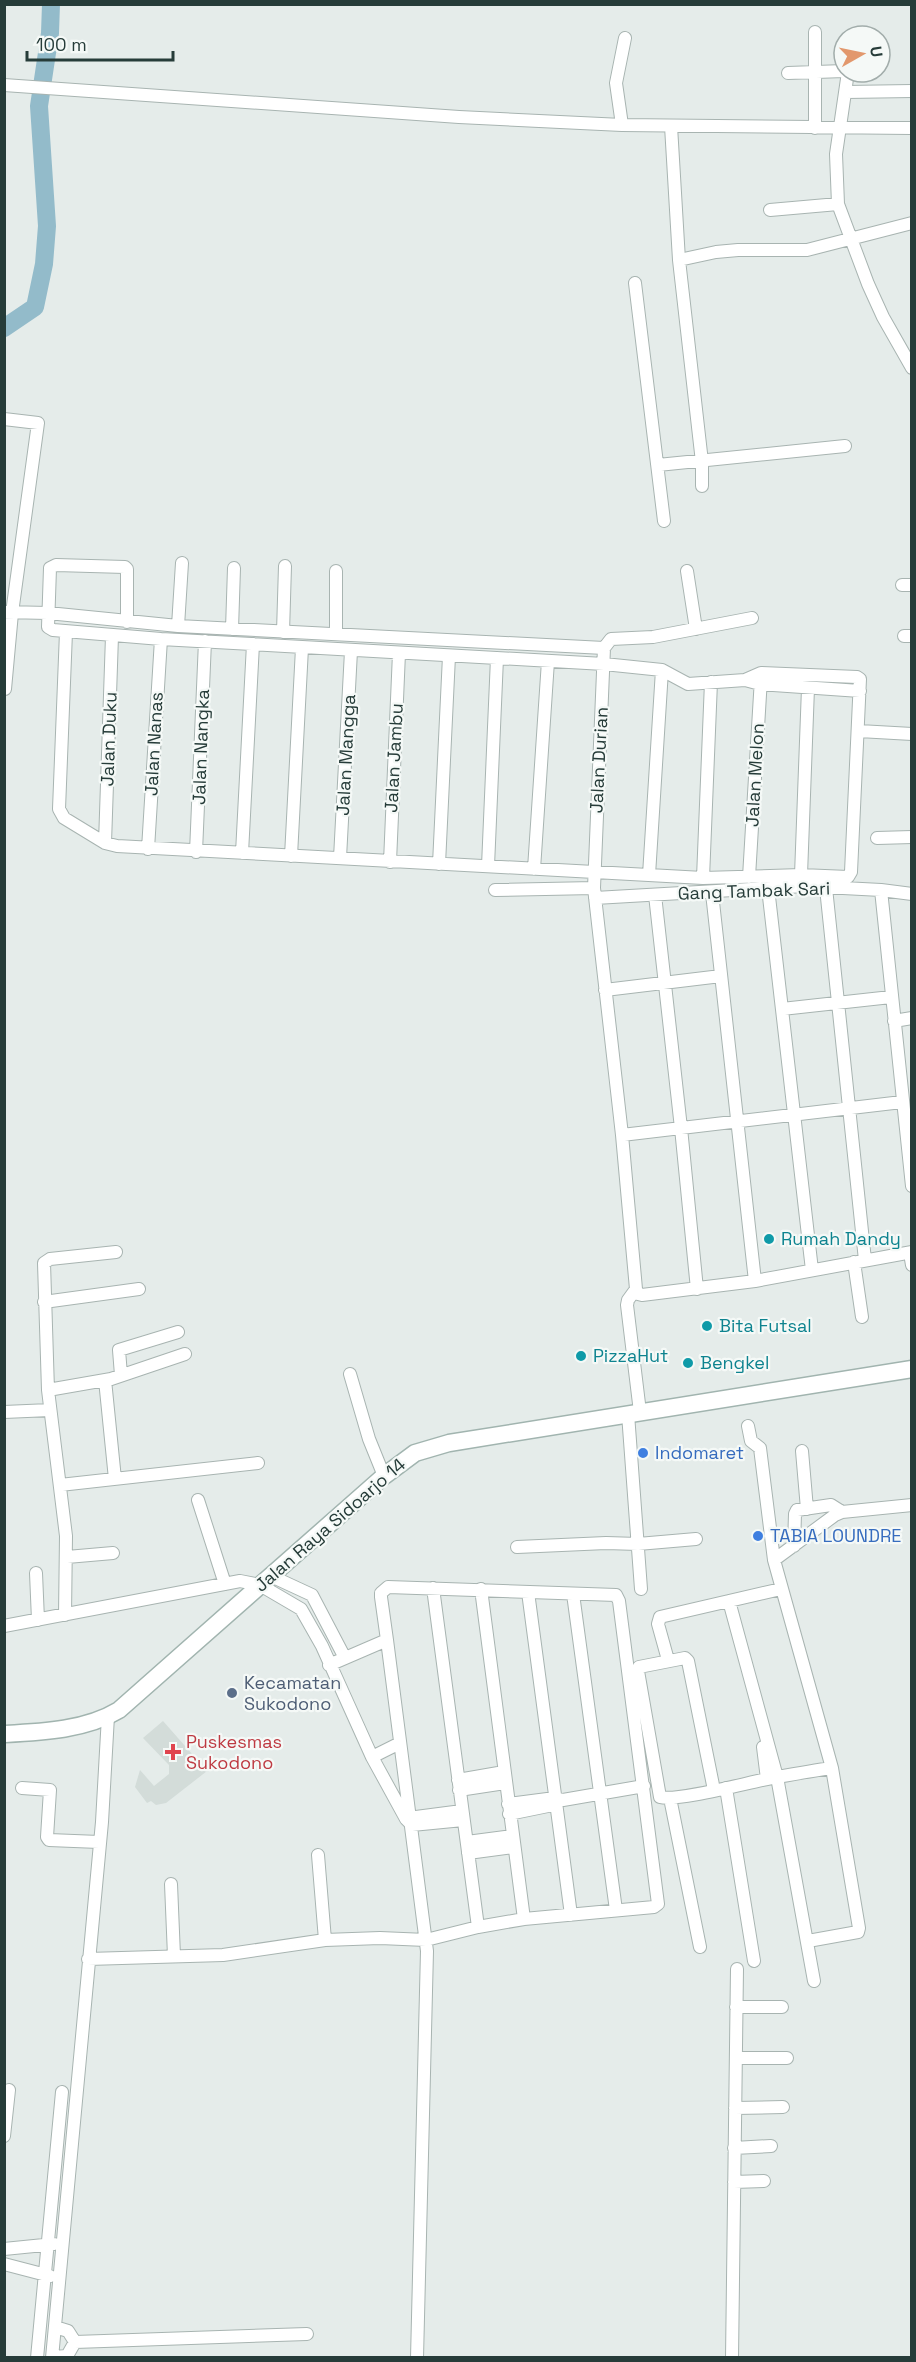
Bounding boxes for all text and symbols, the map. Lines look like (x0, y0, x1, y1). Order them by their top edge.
scale bar (27, 24, 172, 62)
north arrow (832, 24, 892, 84)
text: 100 m (36, 33, 87, 56)
text: U (865, 45, 888, 59)
street label: Jalan Nangka (187, 689, 214, 805)
street label: Jalan Duku (95, 691, 122, 787)
street label: Jalan Nanas (139, 691, 168, 797)
street label: Jalan Mangga (331, 694, 360, 816)
street label: Jalan Jambu (379, 703, 408, 813)
street label: Jalan Durian (584, 706, 613, 814)
street label: Jalan Melon (740, 723, 769, 827)
street label: Gang Tambak Sari (677, 876, 831, 905)
place label: Rumah Dandy (781, 1227, 901, 1250)
marker: Rumah Dandy (762, 1232, 776, 1246)
place label: Bita Futsal (719, 1314, 812, 1337)
marker: Bita Futsal (700, 1319, 714, 1333)
place label: PizzaHut (593, 1344, 668, 1367)
marker: PizzaHut (574, 1349, 588, 1363)
place label: Bengkel (700, 1351, 769, 1374)
marker: Bengkel (681, 1356, 695, 1370)
place label: Indomaret (655, 1441, 744, 1464)
marker: Indomaret (636, 1446, 650, 1460)
street label: Jalan Raya Sidoarjo 14 (249, 1453, 410, 1597)
place label: TABIA LOUNDRE (770, 1524, 901, 1547)
marker: TABIA LOUNDRE (751, 1529, 765, 1543)
place label: Kecamatan Sukodono (244, 1671, 341, 1715)
marker: Kecamatan Sukodono (225, 1686, 239, 1700)
place label: Puskesmas Sukodono (186, 1730, 282, 1774)
marker: Puskesmas Sukodono (164, 1743, 182, 1761)

